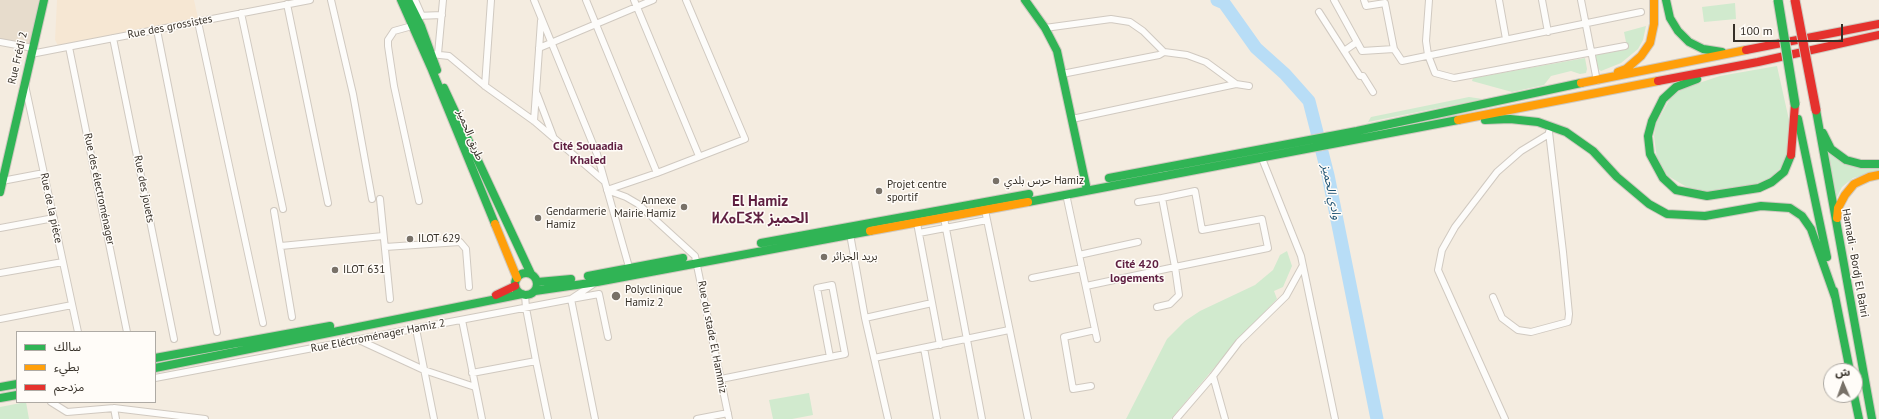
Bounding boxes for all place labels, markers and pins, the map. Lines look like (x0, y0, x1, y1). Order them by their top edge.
place label: حرس بلدي Hamiz (1004, 174, 1084, 188)
marker: حرس بلدي Hamiz (991, 176, 1001, 186)
place label: Projet centre sportif (887, 178, 947, 204)
marker: Projet centre sportif (874, 186, 884, 196)
place label: Annexe Mairie Hamiz (614, 194, 676, 220)
marker: Annexe Mairie Hamiz (679, 202, 689, 212)
place label: Gendarmerie Hamiz (546, 205, 606, 231)
marker: Gendarmerie Hamiz (533, 213, 543, 223)
place label: ILOT 629 (418, 232, 460, 246)
marker: ILOT 629 (405, 234, 415, 244)
place label: بريد الجزائر (832, 250, 878, 264)
marker: بريد الجزائر (819, 252, 829, 262)
place label: ILOT 631 (343, 263, 385, 277)
marker: ILOT 631 (330, 265, 340, 275)
place label: Polyclinique Hamiz 2 (625, 283, 682, 309)
marker: Polyclinique Hamiz 2 (610, 290, 622, 302)

